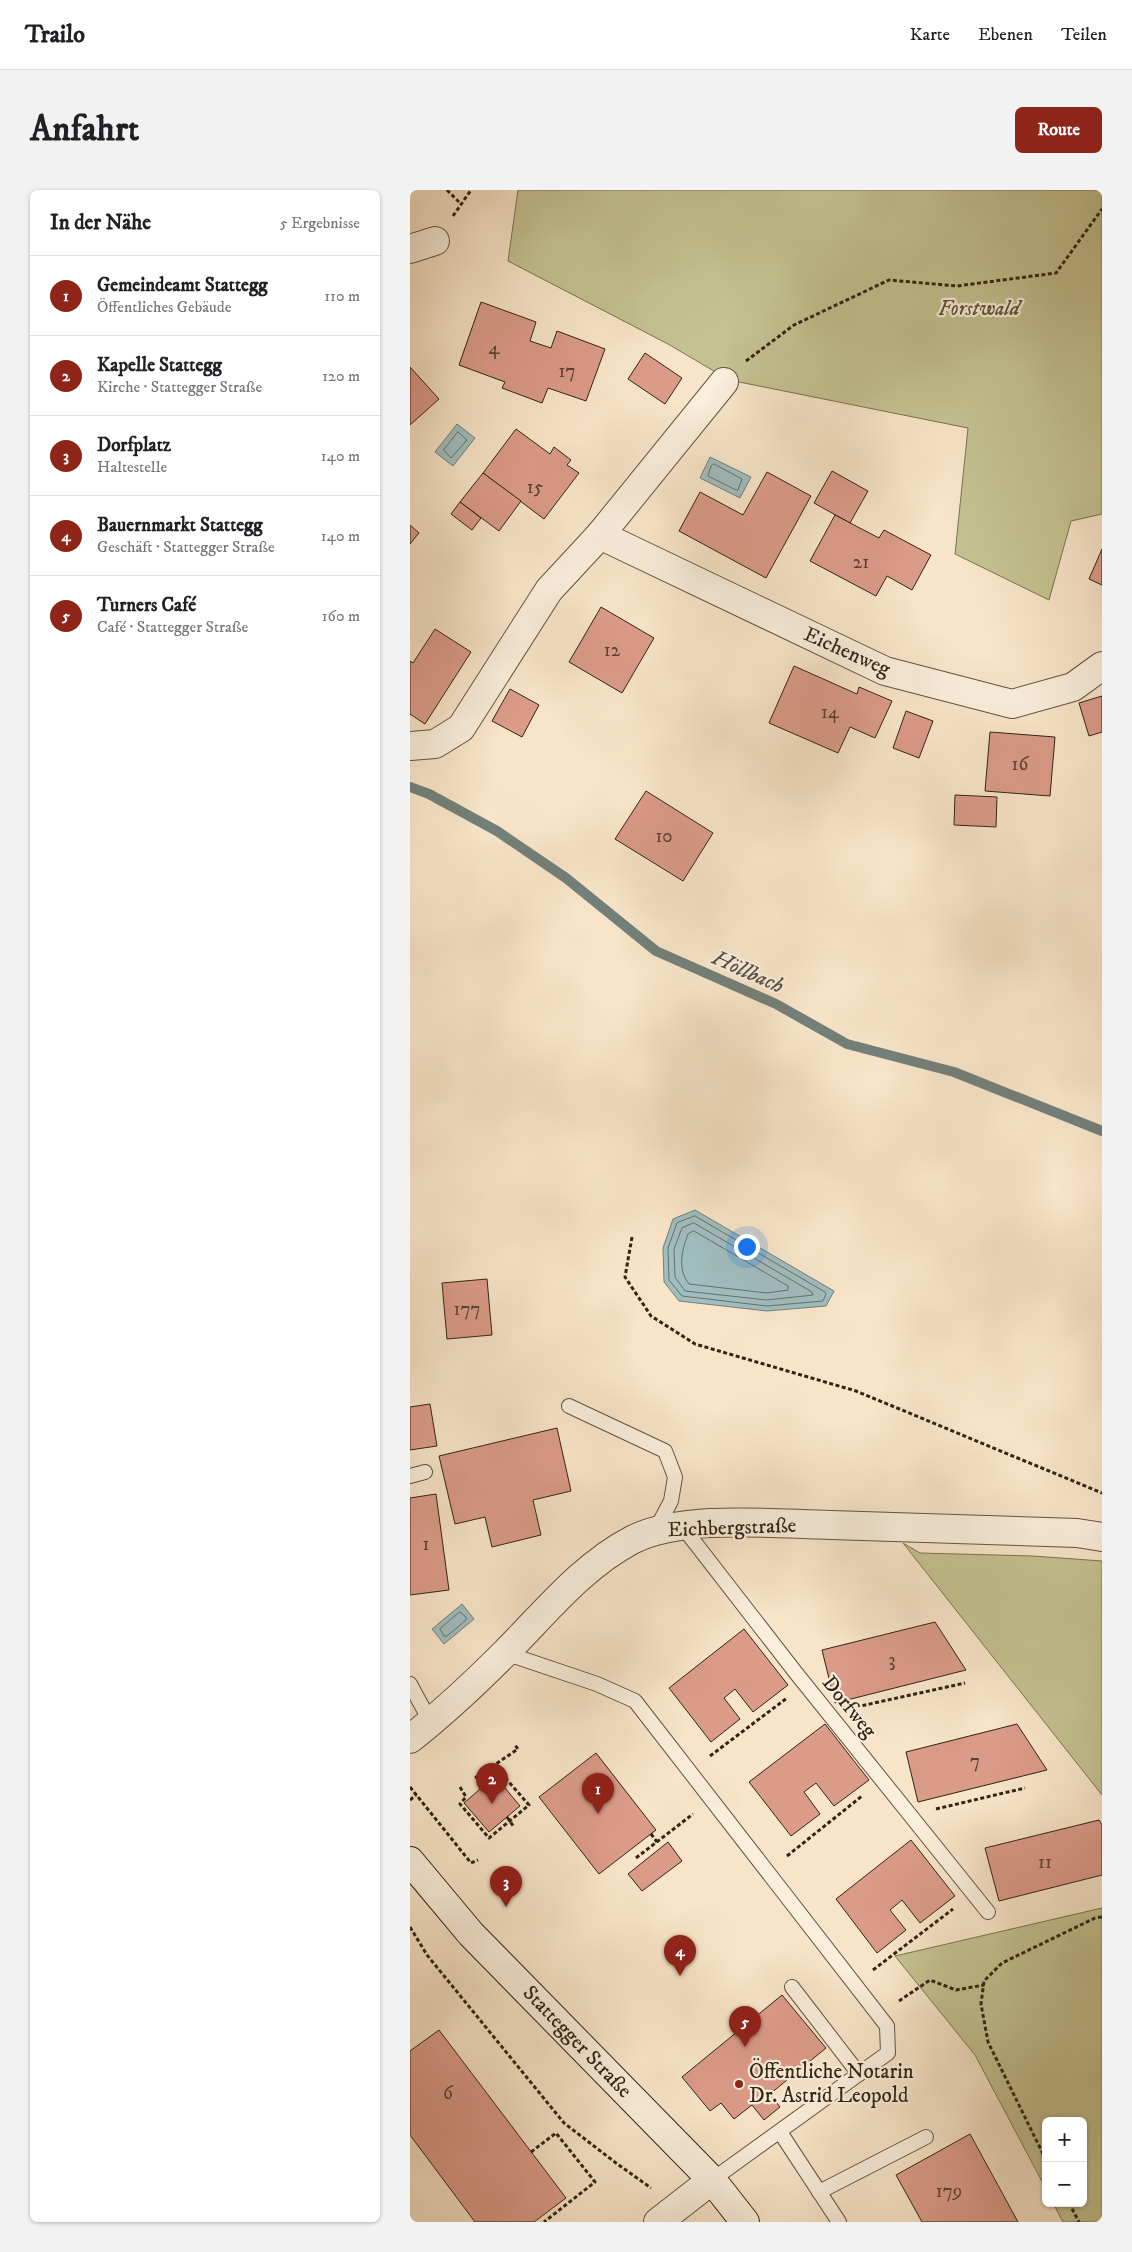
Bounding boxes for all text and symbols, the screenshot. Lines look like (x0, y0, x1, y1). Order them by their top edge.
text: Trailo (25, 20, 85, 50)
text: Karte (910, 24, 950, 46)
text: Ebenen (978, 24, 1033, 46)
text: Teilen (1061, 24, 1107, 46)
button: Route (1015, 107, 1102, 153)
text: Anfahrt (30, 108, 139, 152)
text: In der Nähe (50, 210, 151, 236)
text: 5 Ergebnisse (280, 213, 360, 233)
text: Gemeindeamt Stattegg (97, 274, 267, 297)
text: 1 (63, 286, 69, 306)
text: 110 m (324, 286, 360, 306)
park label: Forstwald (938, 296, 1023, 322)
text: Öffentliches Gebäude (97, 297, 231, 317)
house number: 4 (489, 337, 501, 360)
text: Kapelle Stattegg (97, 354, 222, 377)
house number: 17 (559, 360, 576, 383)
text: 2 (62, 366, 70, 386)
text: 120 m (322, 366, 360, 386)
text: Kirche · Stattegger Straße (97, 377, 262, 397)
text: Dorfplatz (97, 434, 171, 457)
text: 3 (63, 446, 69, 466)
text: 140 m (321, 446, 360, 466)
text: Haltestelle (97, 457, 167, 477)
house number: 15 (527, 476, 544, 499)
text: Bauernmarkt Stattegg (97, 514, 263, 537)
text: 4 (61, 526, 71, 546)
text: 140 m (321, 526, 360, 546)
text: Geschäft · Stattegger Straße (97, 537, 275, 557)
house number: 21 (853, 551, 869, 574)
text: Turners Café (97, 594, 196, 617)
text: 5 (62, 606, 70, 626)
text: 160 m (322, 606, 360, 626)
text: Café · Stattegger Straße (97, 617, 248, 637)
street label: Eichenweg (800, 621, 895, 683)
house number: 12 (604, 639, 621, 662)
house number: 14 (821, 701, 840, 724)
house number: 16 (1012, 753, 1030, 776)
house number: 10 (655, 825, 673, 848)
water label: Höllbach (707, 944, 788, 1000)
your location (734, 1234, 760, 1260)
house number: 177 (454, 1298, 481, 1321)
street label: Eichbergstraße (667, 1513, 797, 1543)
house number: 1 (423, 1533, 430, 1556)
house number: 3 (888, 1649, 896, 1672)
street label: Dorfweg (816, 1671, 882, 1744)
house number: 7 (970, 1750, 980, 1773)
pin: 2 (476, 1763, 508, 1804)
pin: 1 (582, 1773, 614, 1814)
house number: 11 (1038, 1851, 1052, 1874)
pin: 3 (490, 1866, 522, 1907)
pin: 4 (664, 1935, 696, 1976)
street label: Stattegger Straße (517, 1980, 637, 2104)
pin: 5 (729, 2006, 761, 2047)
place label: Öffentliche Notarin Dr. Astrid Leopold (749, 2058, 914, 2109)
marker: Öffentliche Notarin Dr. Astrid Leopold (733, 2078, 745, 2090)
house number: 6 (443, 2082, 454, 2105)
map controls (1042, 2117, 1087, 2207)
button: + (1042, 2117, 1087, 2162)
button: − (1042, 2162, 1087, 2207)
house number: 179 (936, 2180, 962, 2203)

